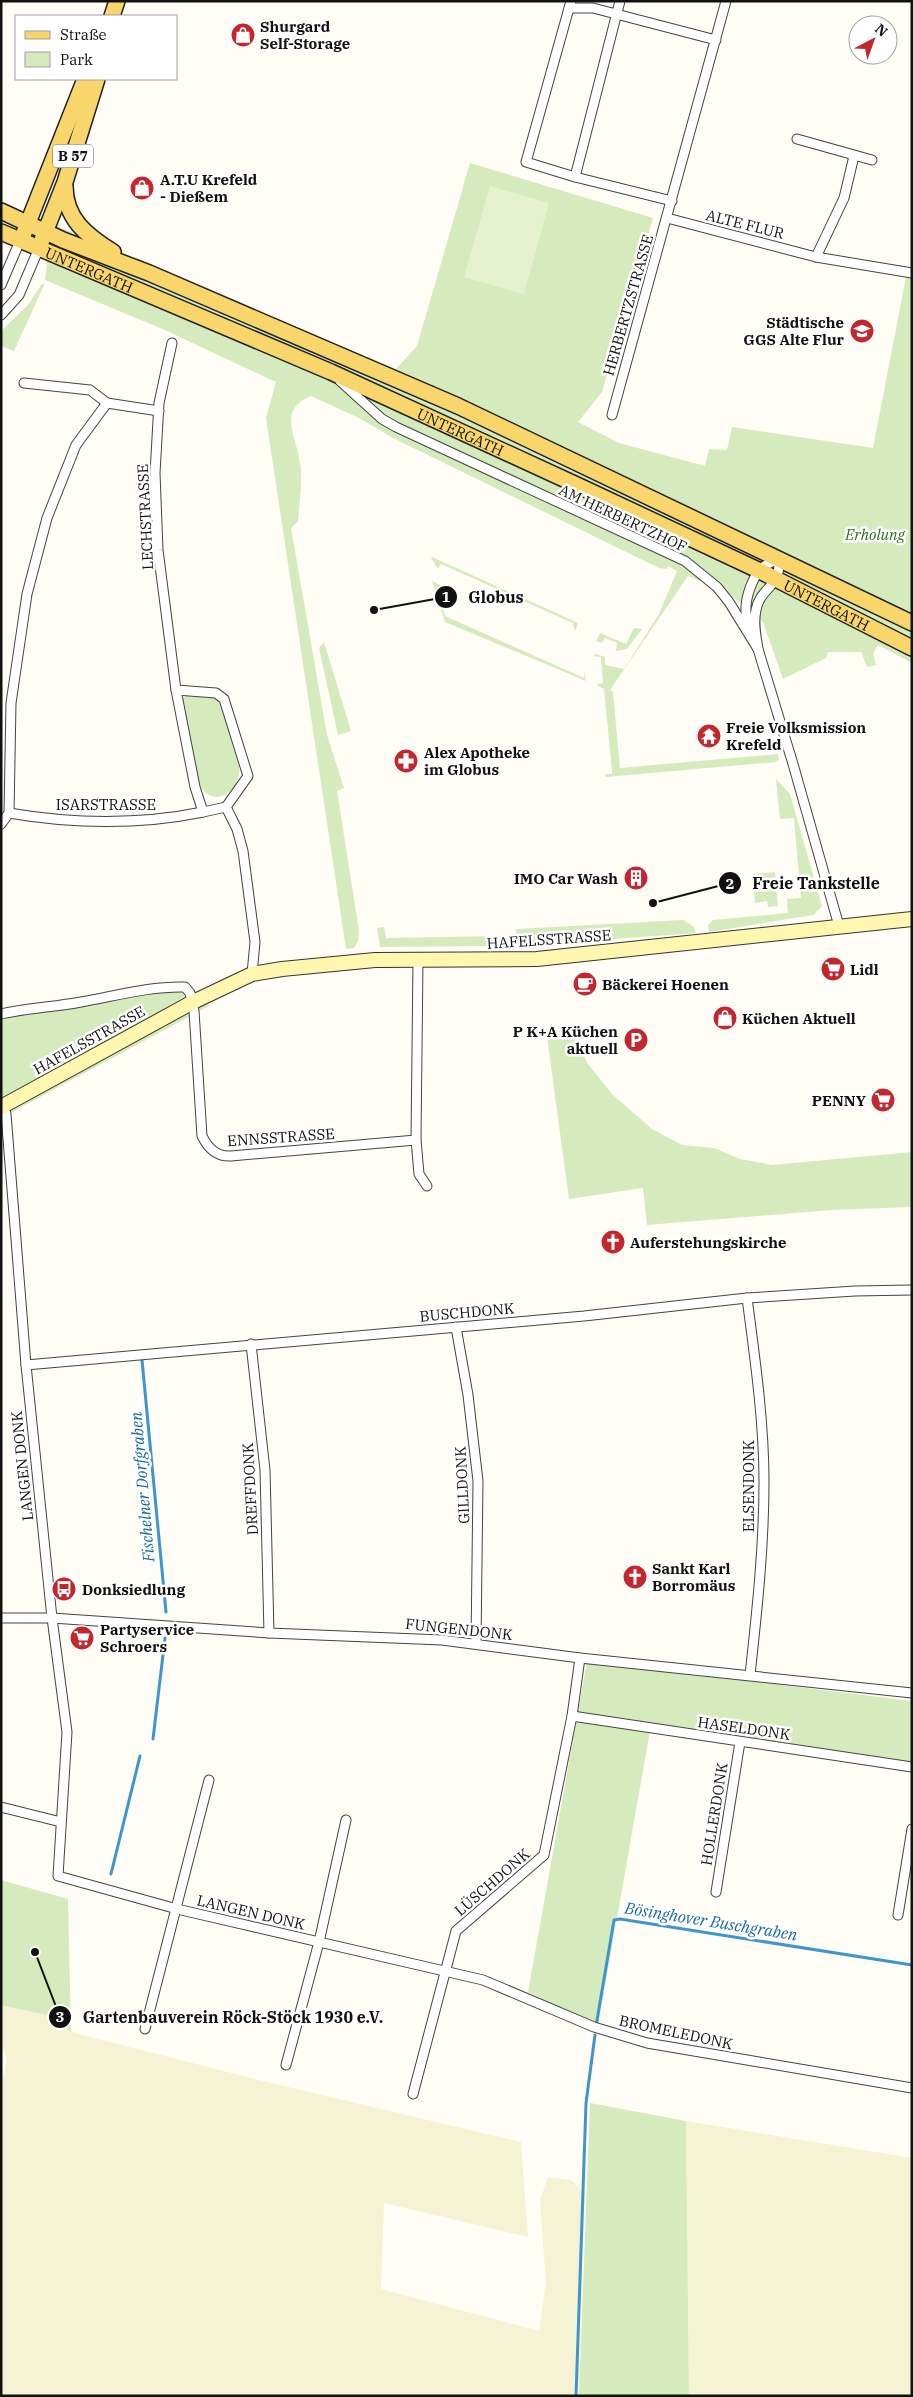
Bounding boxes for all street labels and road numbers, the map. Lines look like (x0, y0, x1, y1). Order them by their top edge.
road number: B 57 (53, 144, 93, 168)
street label: ALTE FLUR (704, 205, 786, 243)
street label: HERBERTZSTRASSE (599, 232, 657, 378)
street label: UNTERGATH (42, 242, 136, 297)
street label: UNTERGATH (414, 403, 507, 460)
street label: LECHSTRASSE (133, 463, 157, 571)
street label: AM HERBERTZHOF (556, 480, 690, 556)
street label: UNTERGATH (780, 575, 873, 634)
street label: ISARSTRASSE (56, 795, 156, 814)
street label: HAFELSSTRASSE (486, 925, 612, 953)
street label: HAFELSSTRASSE (30, 1001, 148, 1079)
street label: ENNSSTRASSE (227, 1124, 335, 1150)
street label: BUSCHDONK (419, 1298, 516, 1326)
street label: LANGEN DONK (7, 1410, 37, 1522)
street label: ELSENDONK (739, 1439, 758, 1532)
street label: DREFFDONK (238, 1442, 262, 1536)
street label: GILLDONK (450, 1445, 474, 1524)
street label: FUNGENDONK (404, 1614, 514, 1644)
street label: HASELDONK (697, 1712, 792, 1744)
street label: HOLLERDONK (696, 1761, 732, 1867)
street label: LÜSCHDONK (450, 1844, 534, 1920)
street label: LANGEN DONK (195, 1890, 307, 1934)
street label: BROMELEDONK (617, 2011, 735, 2053)

